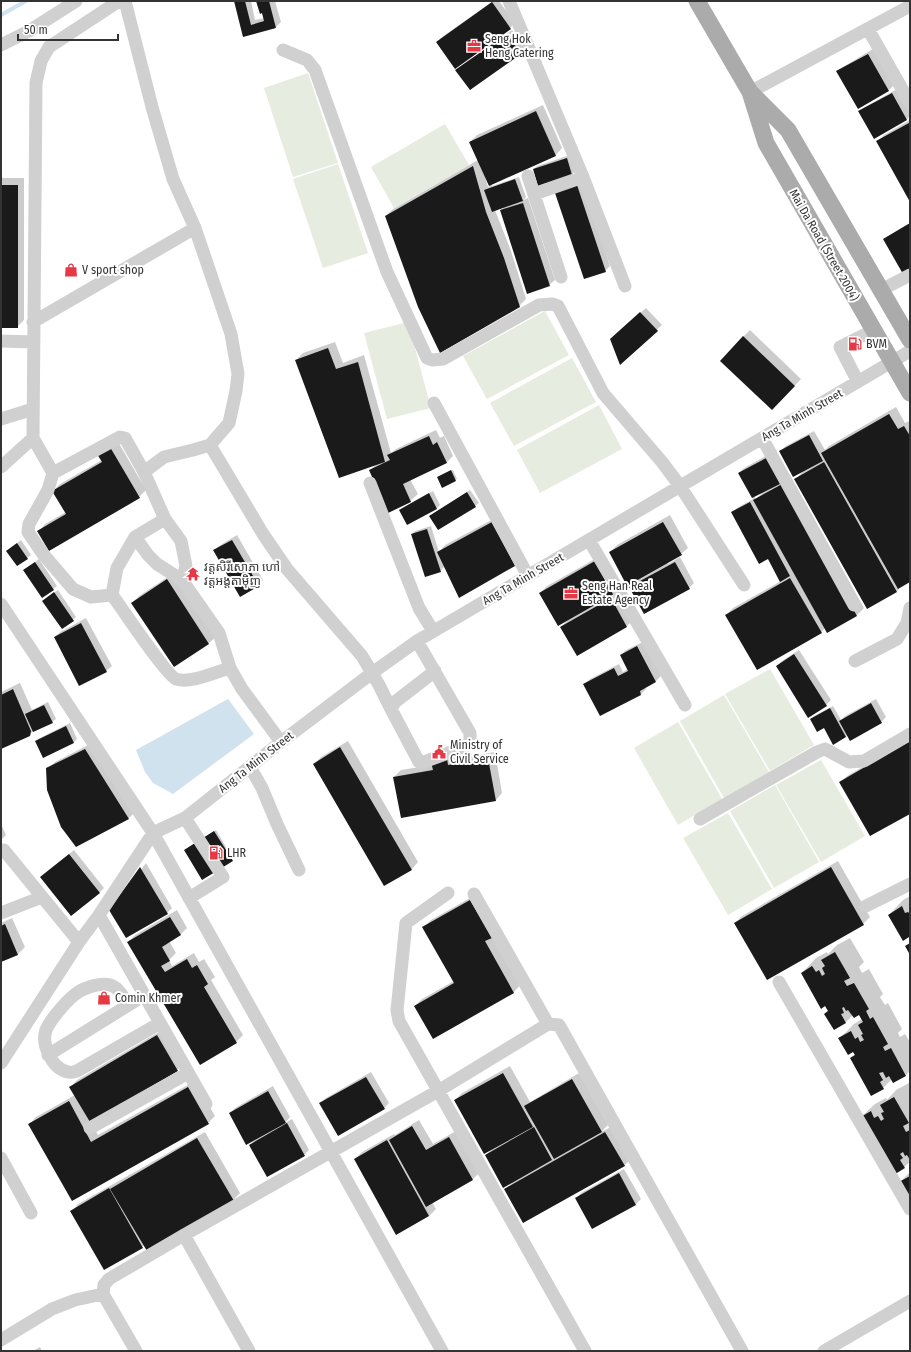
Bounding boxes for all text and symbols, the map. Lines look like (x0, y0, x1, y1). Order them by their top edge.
scale bar (18, 16, 118, 42)
text: 50 m (24, 23, 48, 37)
place label: Seng Hok Heng Catering (485, 32, 554, 60)
office icon: Seng Hok Heng Catering (466, 38, 482, 54)
street label: Mai Da Road (Street 2004) (786, 187, 862, 304)
shop icon: V sport shop (63, 262, 79, 278)
place label: V sport shop (82, 263, 144, 277)
fuel station icon: BVM (847, 336, 863, 352)
place label: BVM (866, 337, 887, 351)
street label: Ang Ta Minh Street (759, 386, 845, 444)
street label: Ang Ta Minh Street (480, 550, 566, 608)
place label: វត្តសិរីសោភា ហៅ វត្តអង្តតាម៉ិញ (204, 560, 280, 588)
temple icon: វត្តសិរីសោភា ហៅ វត្តអង្តតាម៉ិញ (185, 566, 201, 582)
place label: Seng Han Real Estate Agency (582, 579, 652, 607)
office icon: Seng Han Real Estate Agency (563, 585, 579, 601)
street label: Ang Ta Minh Street (216, 728, 296, 796)
place label: Ministry of Civil Service (450, 738, 509, 766)
public building icon: Ministry of Civil Service (431, 744, 447, 760)
fuel station icon: LHR (208, 845, 224, 861)
place label: LHR (227, 846, 247, 860)
shop icon: Comin Khmer (96, 990, 112, 1006)
place label: Comin Khmer (115, 991, 181, 1005)

